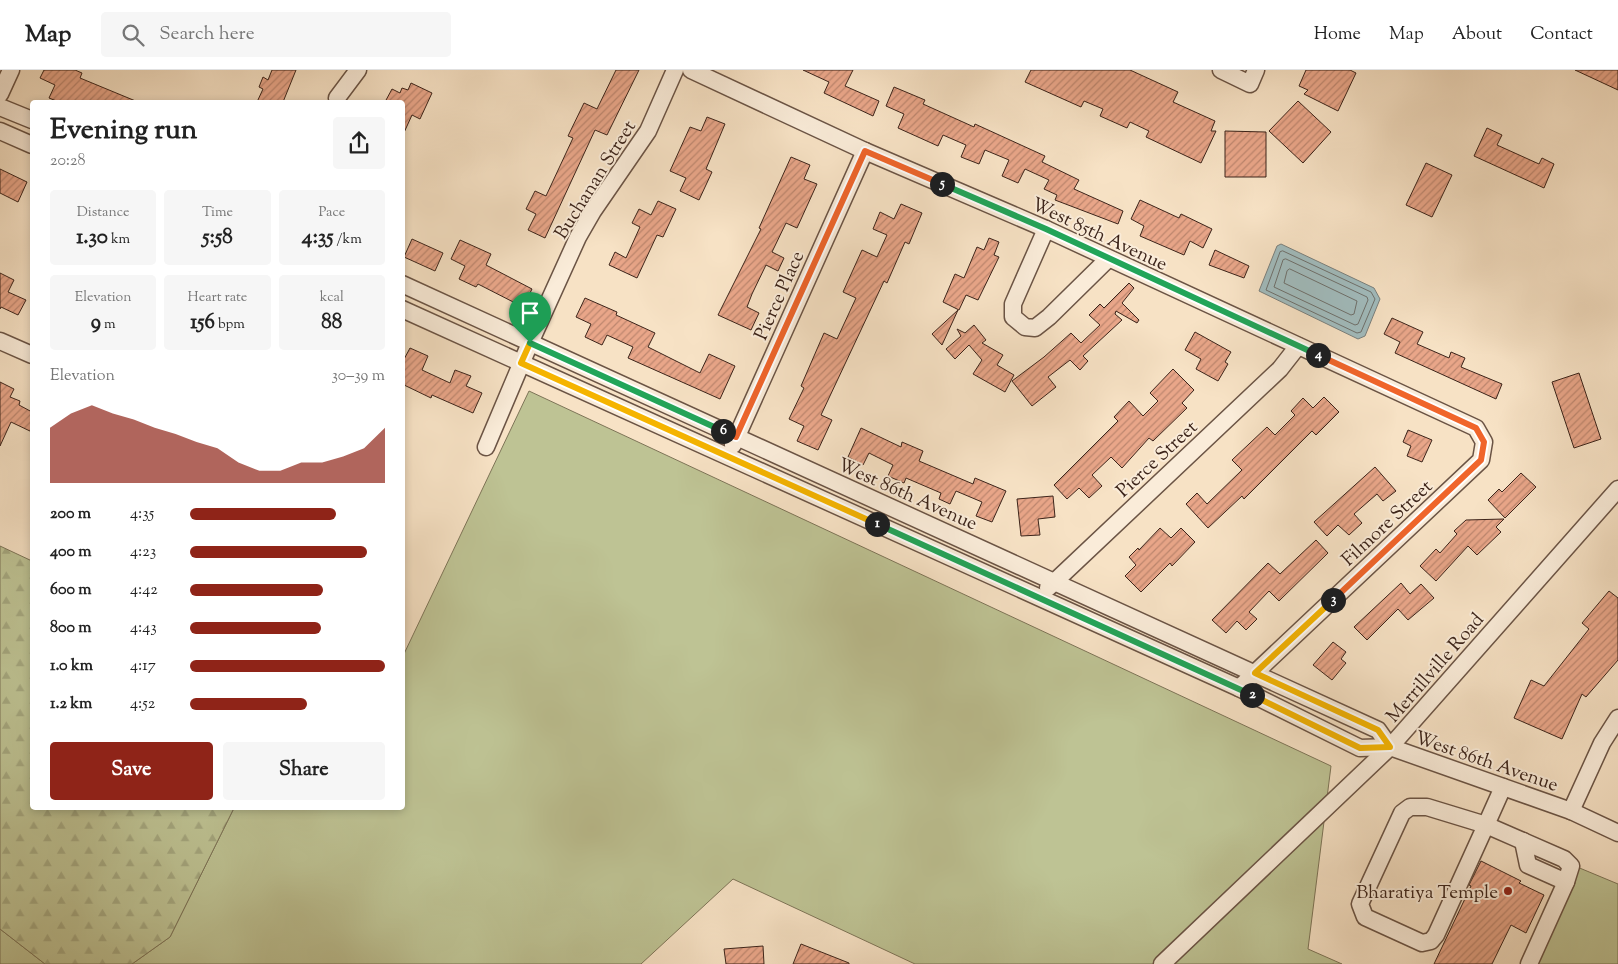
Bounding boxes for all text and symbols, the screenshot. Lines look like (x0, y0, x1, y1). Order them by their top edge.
search box (101, 12, 451, 57)
text: Map (25, 18, 71, 52)
icon: search (119, 21, 147, 49)
text: Search here (159, 21, 255, 48)
text: Home (1314, 22, 1361, 48)
text: Map (1389, 22, 1424, 48)
text: About (1452, 22, 1502, 48)
text: Contact (1530, 22, 1593, 48)
text: Evening run (50, 111, 197, 151)
street label: Buchanan Street (549, 115, 644, 245)
button: share (333, 117, 385, 169)
text: 20:28 (50, 150, 85, 173)
pin: 5 (930, 172, 954, 196)
text: 5 (940, 174, 945, 194)
street label: West 85th Avenue (1026, 192, 1172, 279)
text: Distance (77, 203, 130, 223)
text: Time (202, 203, 233, 223)
text: Pace (318, 203, 345, 223)
text: 1.30 (76, 223, 108, 253)
text: 5:58 (202, 223, 233, 253)
text: 4:35 (302, 223, 334, 253)
text: km (108, 230, 130, 250)
text: /km (334, 230, 362, 250)
street label: Pierce Place (749, 247, 812, 345)
text: Elevation (75, 288, 132, 308)
text: Heart rate (188, 288, 247, 308)
text: kcal (320, 288, 344, 308)
pin (509, 292, 551, 343)
icon: arrive (516, 299, 544, 327)
text: 9 (91, 308, 101, 338)
text: 156 (190, 308, 215, 338)
text: 88 (321, 308, 342, 338)
text: m (101, 315, 116, 335)
text: bpm (215, 315, 245, 335)
pin: 4 (1306, 342, 1330, 368)
text: 4 (1315, 345, 1322, 365)
text: Elevation (50, 365, 115, 388)
text: 30–39 m (331, 365, 385, 388)
street label: Pierce Street (1111, 415, 1205, 505)
pin: 6 (710, 418, 736, 444)
text: 6 (720, 421, 727, 441)
street label: West 86th Avenue (833, 452, 981, 538)
street label: Filmore Street (1336, 474, 1440, 573)
text: 200 m (50, 503, 91, 526)
text: 4:35 (130, 503, 154, 526)
pin: 1 (864, 512, 890, 536)
text: 1 (875, 514, 880, 534)
text: 400 m (50, 541, 92, 564)
text: 4:23 (130, 541, 156, 564)
text: 600 m (50, 579, 92, 602)
text: 4:42 (130, 579, 158, 602)
pin: 3 (1320, 588, 1346, 612)
text: 3 (1331, 590, 1336, 610)
street label: Merrillville Road (1381, 608, 1491, 729)
text: 800 m (50, 617, 92, 640)
text: 4:43 (130, 617, 157, 640)
text: 1.0 km (50, 655, 93, 678)
text: 4:17 (130, 655, 156, 678)
pin: 2 (1240, 682, 1264, 708)
text: 2 (1249, 685, 1256, 705)
text: 1.2 km (50, 693, 92, 716)
text: 4:52 (130, 693, 155, 716)
street label: West 86th Avenue (1411, 725, 1562, 800)
button: Save (50, 742, 213, 800)
button: Share (223, 742, 385, 800)
place label: Bharatiya Temple (1356, 880, 1498, 907)
marker: Bharatiya Temple (1502, 885, 1514, 897)

